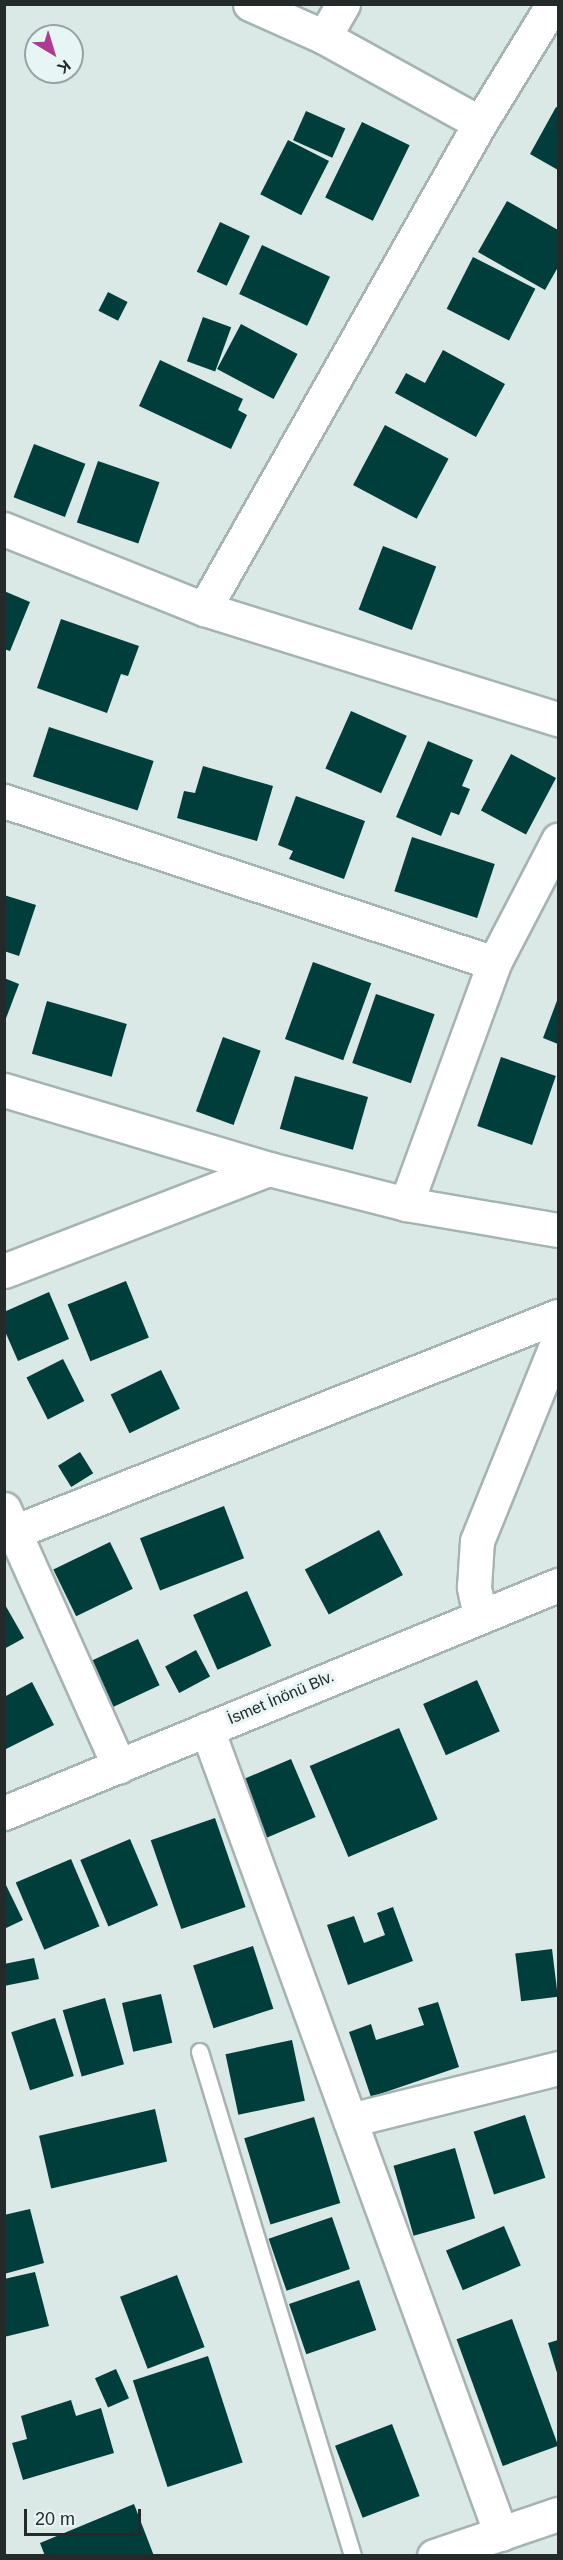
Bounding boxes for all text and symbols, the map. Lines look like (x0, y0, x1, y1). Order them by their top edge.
north arrow (24, 24, 84, 84)
text: K (54, 57, 74, 77)
street label: İsmet İnönü Blv. (225, 1667, 337, 1729)
scale bar (27, 2497, 144, 2535)
text: 20 m (35, 2509, 75, 2529)

